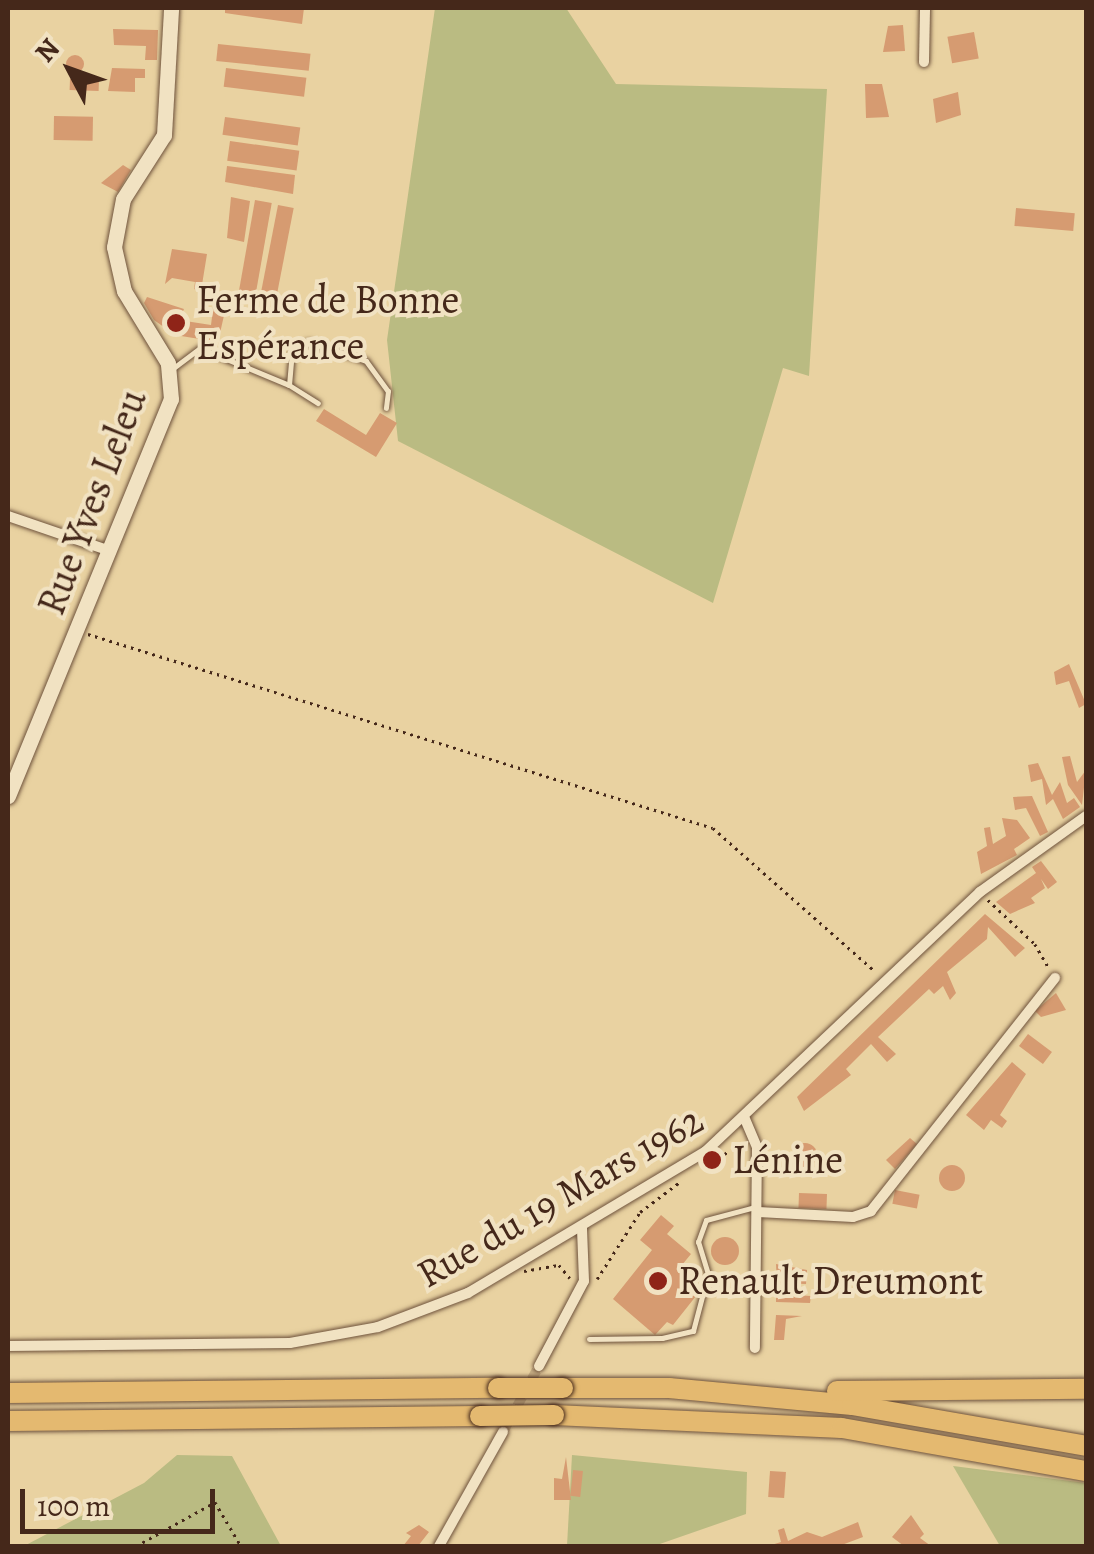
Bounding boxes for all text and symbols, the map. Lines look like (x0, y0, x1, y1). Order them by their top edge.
north arrow (20, 20, 120, 120)
text: N (26, 30, 68, 70)
place label: Ferme de Bonne Espérance (196, 276, 460, 370)
marker: Ferme de Bonne Espérance (165, 312, 187, 334)
street label: Rue Yves Leleu (27, 382, 157, 622)
street label: Rue du 19 Mars 1962 (408, 1096, 712, 1298)
place label: Lénine (732, 1136, 843, 1184)
marker: Lénine (701, 1149, 723, 1171)
place label: Renault Dreumont (678, 1257, 983, 1305)
marker: Renault Dreumont (647, 1270, 669, 1292)
scale bar (25, 1469, 220, 1531)
text: 100 m (37, 1486, 110, 1526)

